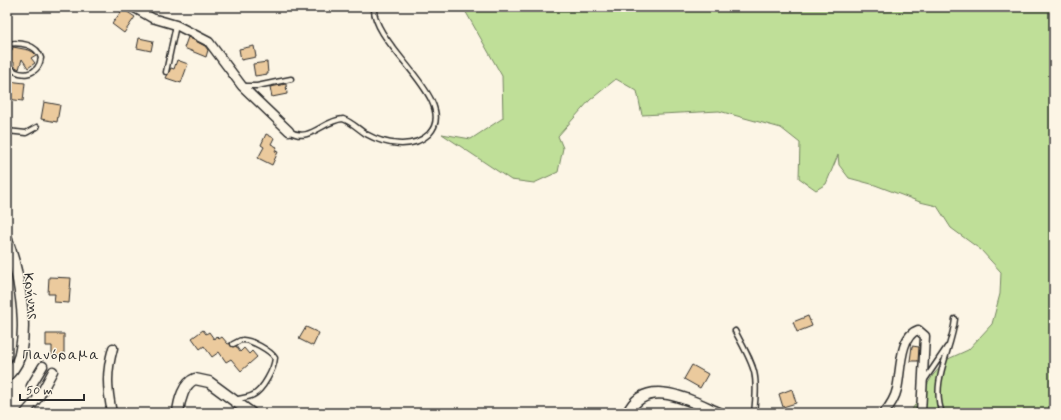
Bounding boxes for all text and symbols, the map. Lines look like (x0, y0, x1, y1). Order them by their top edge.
street label: Κρήνης (19, 272, 43, 321)
district label: Πανόραμα (22, 345, 100, 365)
scale bar (20, 376, 84, 402)
text: 50 m (26, 383, 53, 399)

